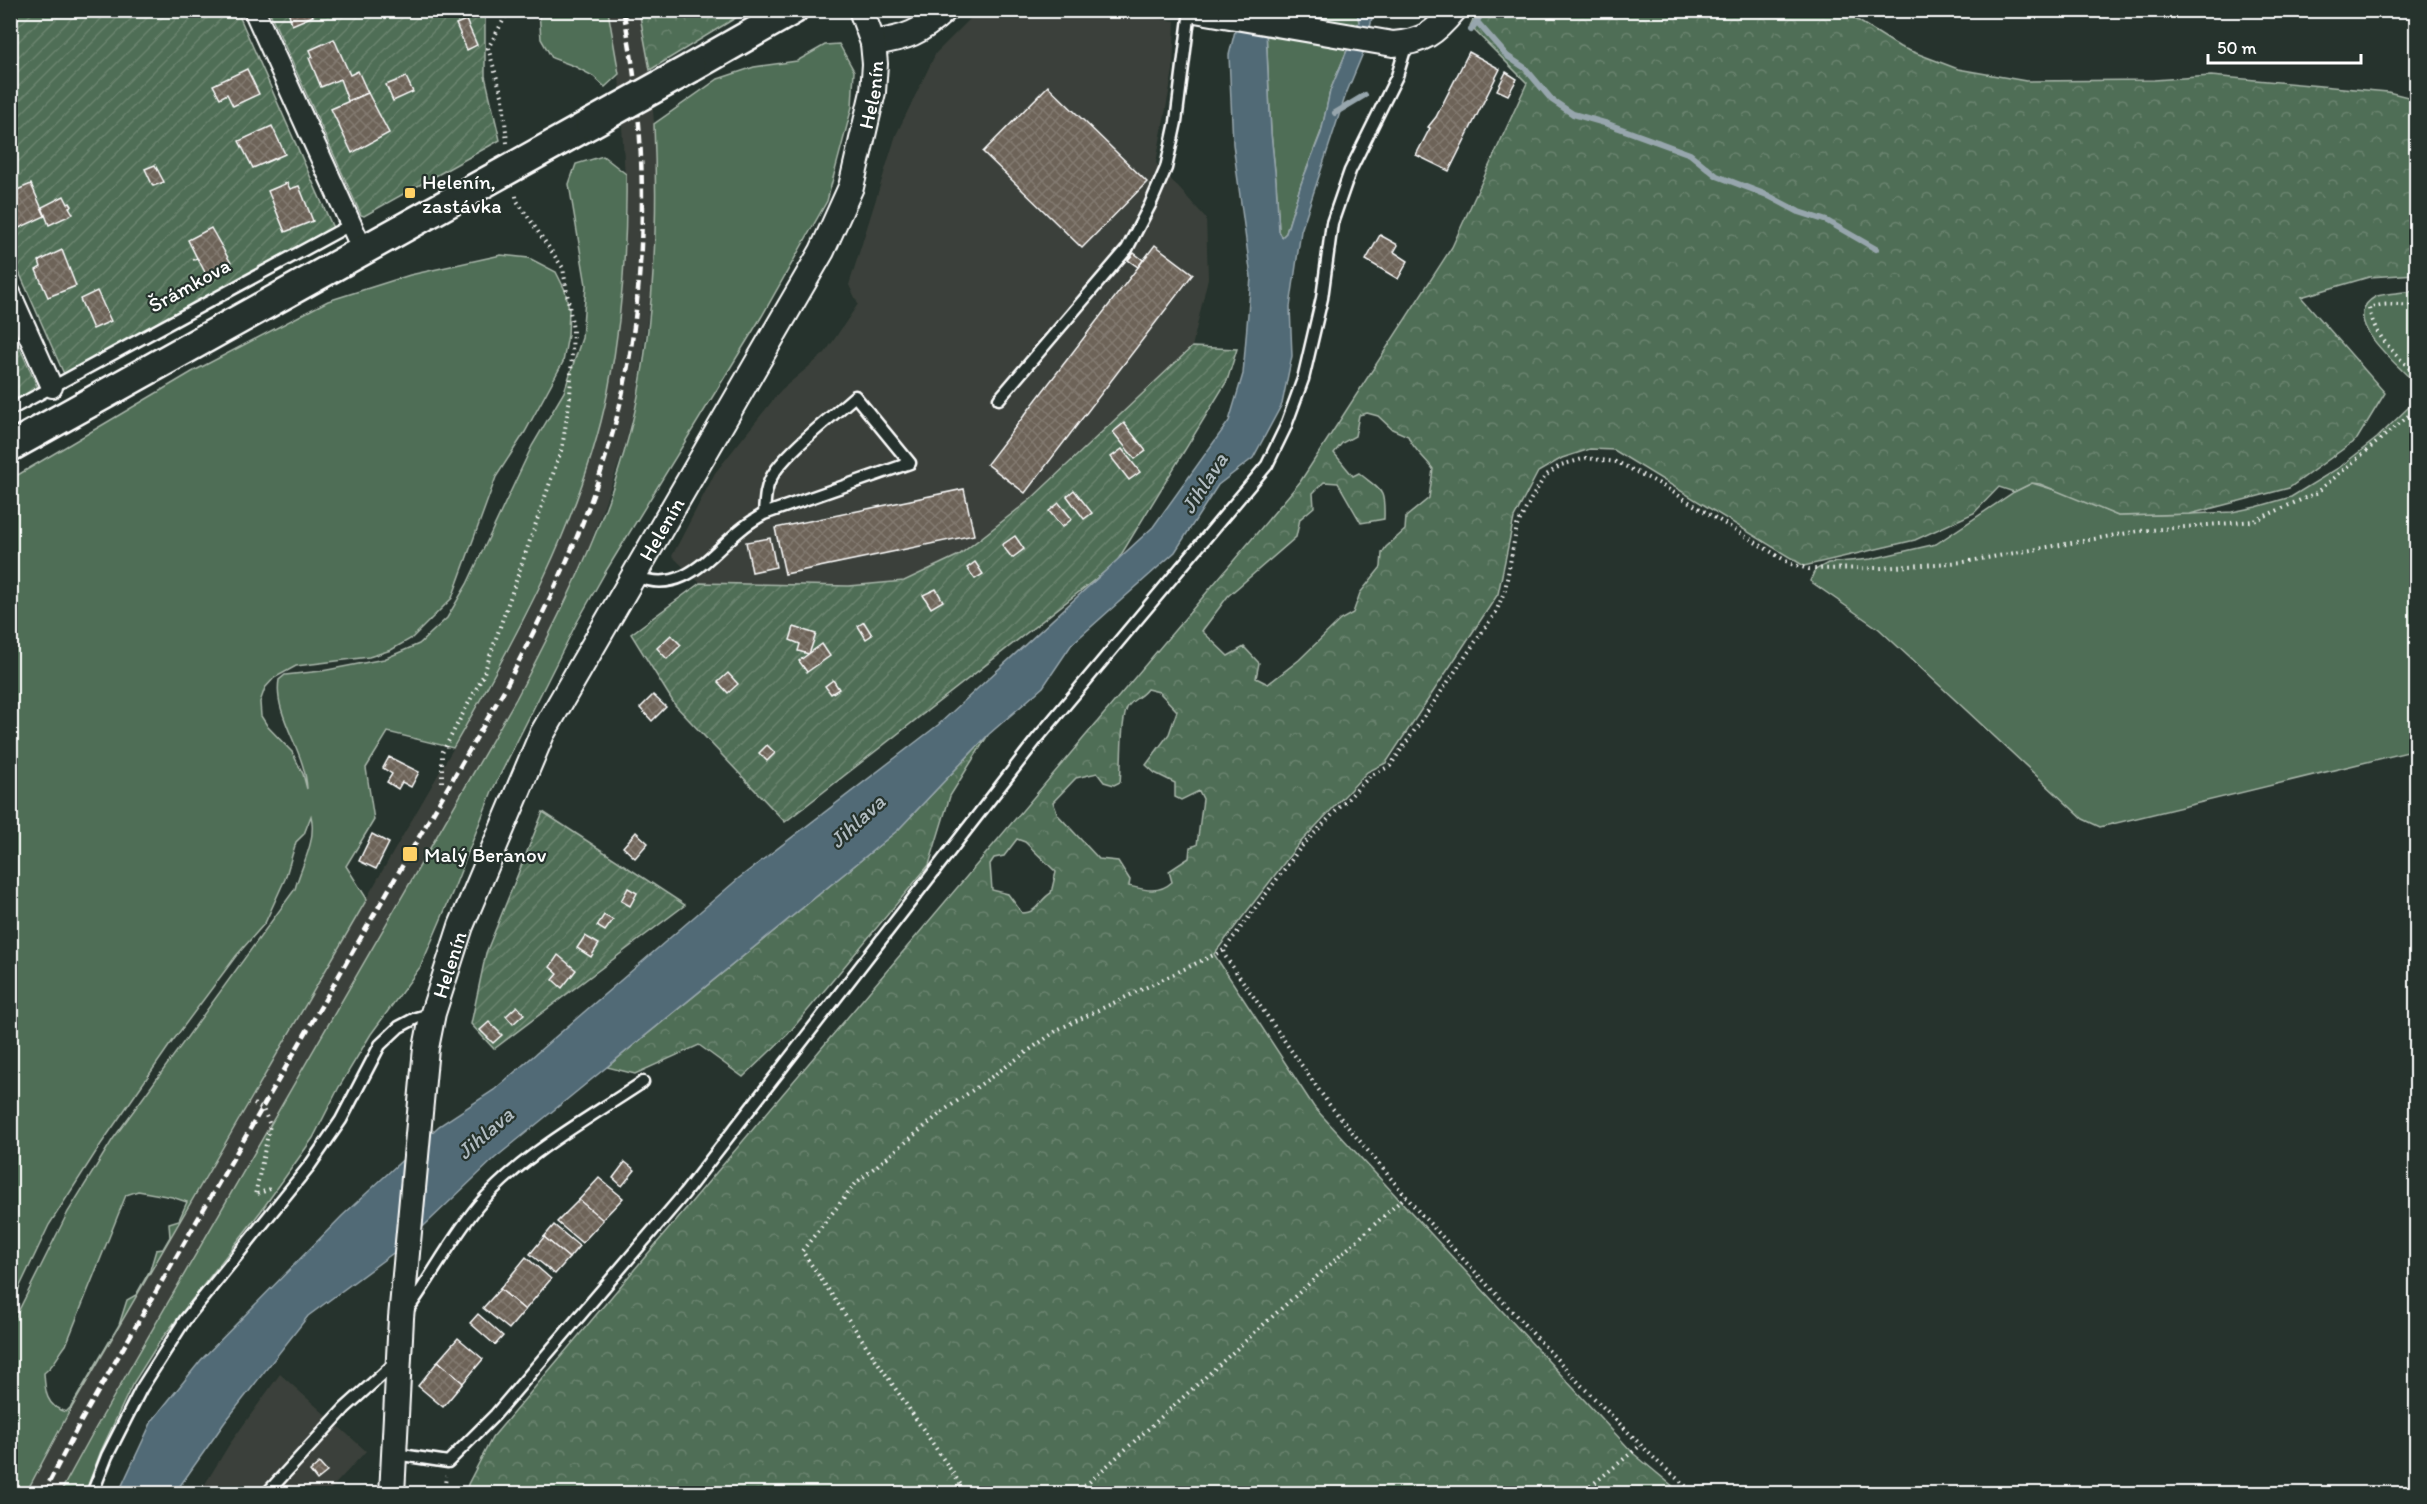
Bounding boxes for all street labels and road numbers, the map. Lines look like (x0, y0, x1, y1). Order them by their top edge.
street label: Helenín (852, 60, 888, 131)
street label: Šrámkova (144, 252, 234, 318)
street label: Helenín (633, 493, 689, 565)
street label: Helenín (426, 928, 471, 1001)

